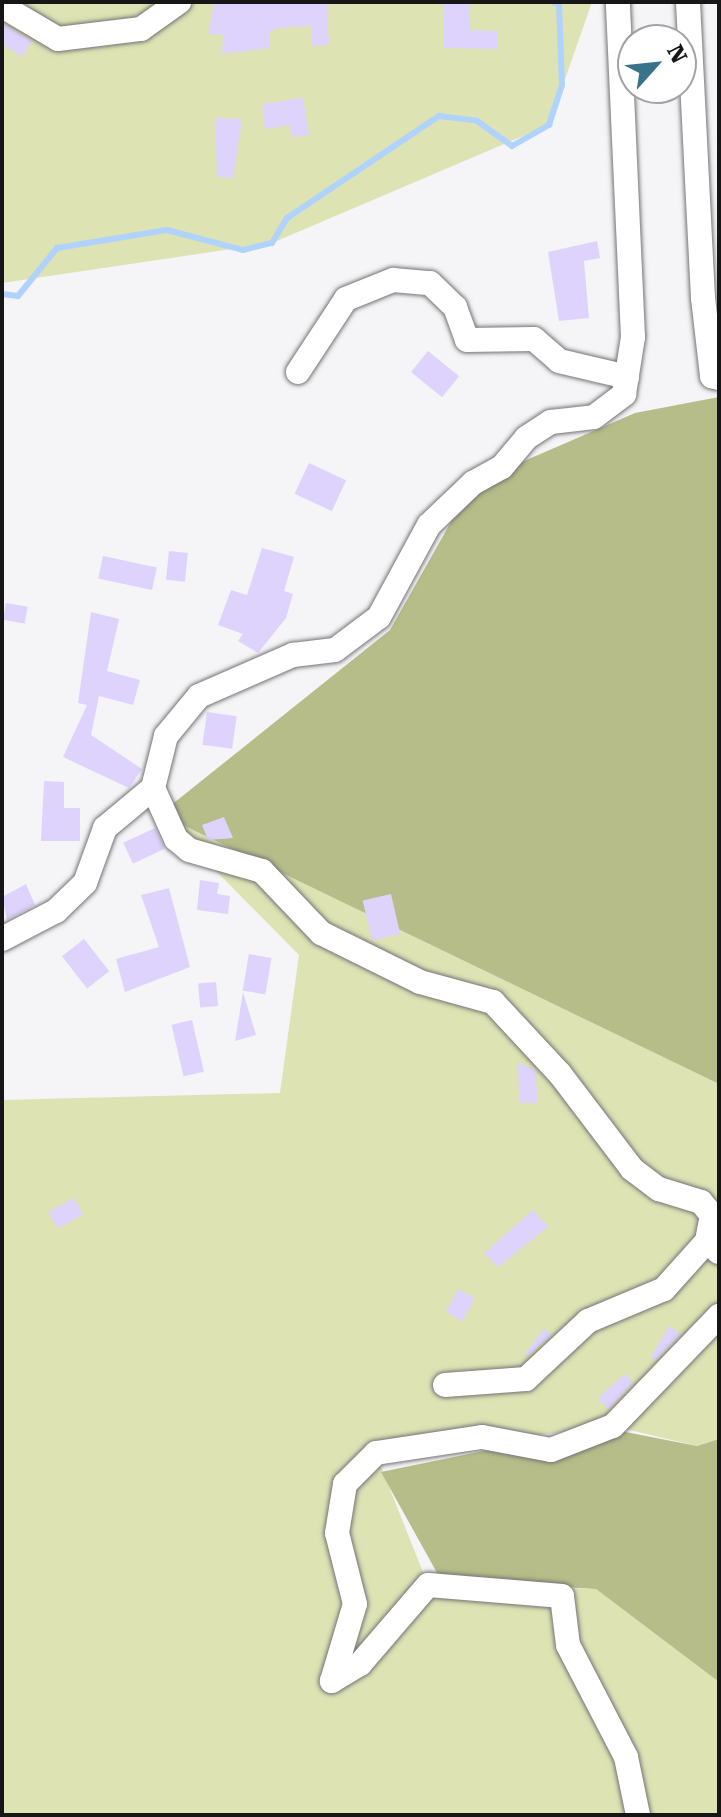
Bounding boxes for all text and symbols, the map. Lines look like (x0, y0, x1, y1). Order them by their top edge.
north arrow (617, 24, 697, 104)
text: N (662, 41, 692, 67)

